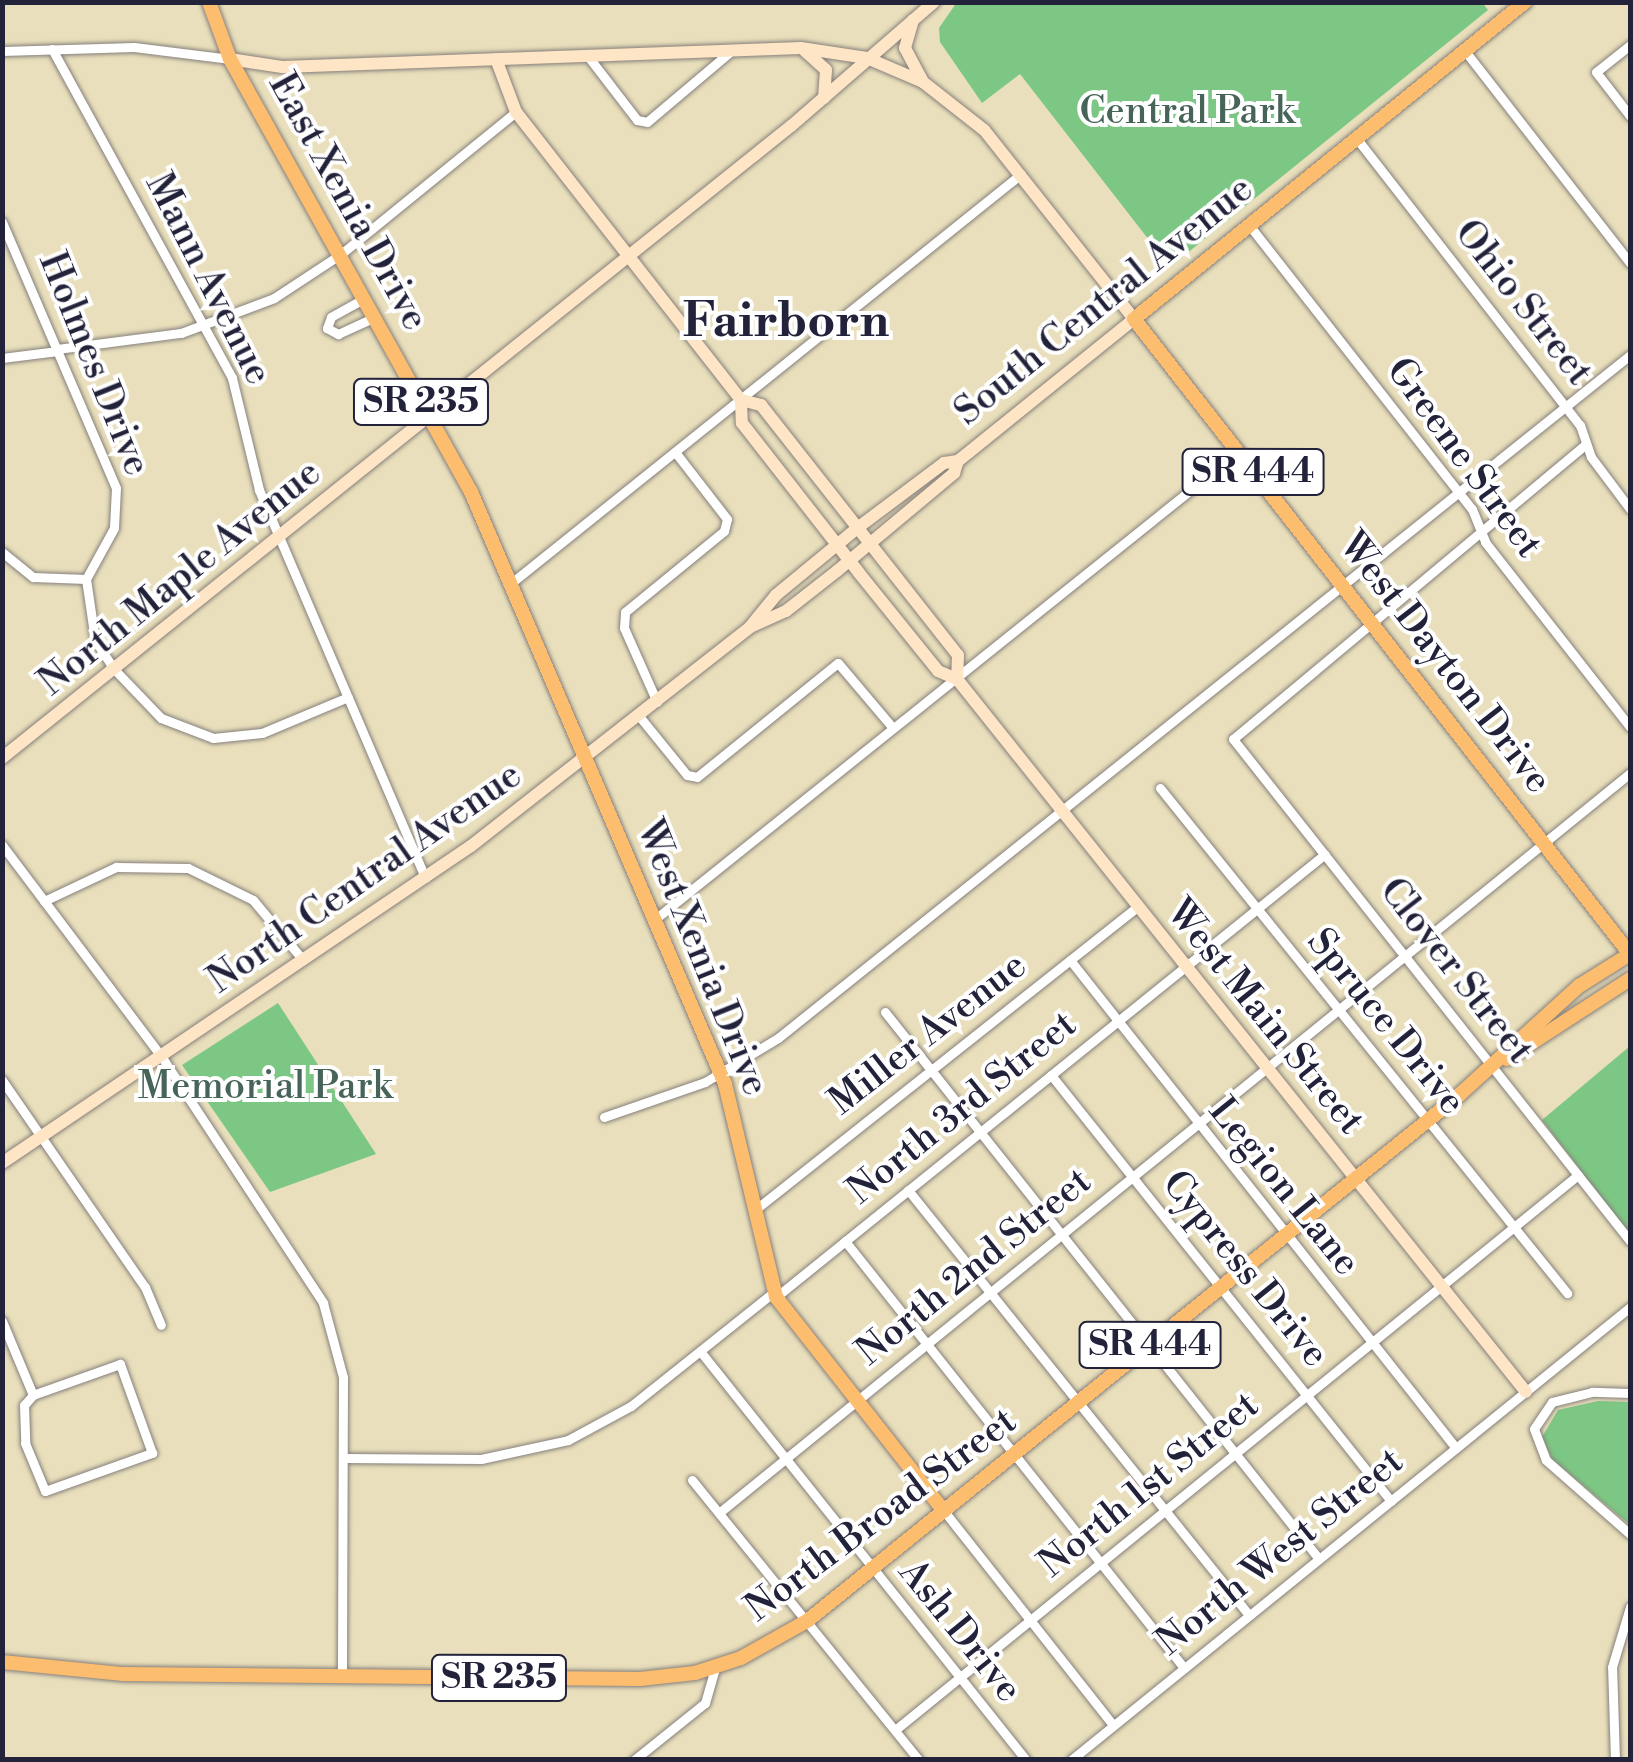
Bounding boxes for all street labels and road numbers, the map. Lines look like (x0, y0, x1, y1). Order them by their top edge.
street label: East Xenia Drive (258, 65, 438, 339)
street label: Mann Avenue (135, 166, 281, 392)
street label: South Central Avenue (946, 167, 1262, 435)
street label: Ohio Street (1444, 211, 1602, 395)
street label: Holmes Drive (29, 246, 159, 482)
street label: Greene Street (1376, 349, 1552, 567)
road number: SR 235 (351, 372, 491, 432)
road number: SR 444 (1180, 442, 1326, 502)
street label: North Maple Avenue (30, 450, 330, 706)
street label: West Dayton Drive (1329, 524, 1561, 802)
street label: North Central Avenue (199, 753, 531, 1003)
street label: West Xenia Drive (626, 814, 778, 1102)
street label: Clover Street (1369, 869, 1543, 1073)
street label: West Main Street (1157, 891, 1373, 1143)
street label: Spruce Drive (1297, 920, 1475, 1124)
street label: Miller Avenue (820, 943, 1036, 1125)
street label: North 3rd Street (839, 1002, 1085, 1214)
street label: Legion Lane (1199, 1089, 1369, 1285)
street label: North 2nd Street (848, 1159, 1100, 1375)
street label: Cypress Drive (1152, 1162, 1338, 1376)
road number: SR 444 (1078, 1315, 1222, 1375)
street label: North 1st Street (1030, 1383, 1268, 1587)
street label: North Broad Street (737, 1398, 1025, 1632)
street label: North West Street (1148, 1439, 1412, 1665)
street label: Ash Drive (889, 1551, 1031, 1711)
road number: SR 235 (429, 1648, 569, 1708)

